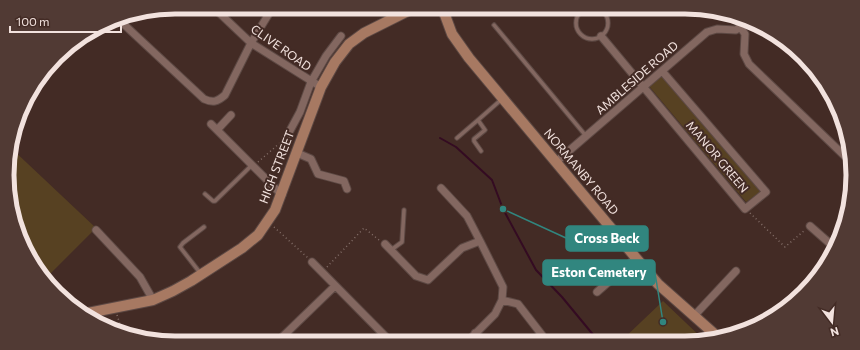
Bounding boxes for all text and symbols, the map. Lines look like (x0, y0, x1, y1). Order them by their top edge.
scale bar (10, 8, 121, 34)
text: 100 m (16, 14, 50, 28)
street label: CLIVE ROAD (249, 21, 315, 73)
street label: AMBLESIDE ROAD (592, 38, 681, 117)
street label: MANOR GREEN (684, 118, 752, 195)
street label: NORMANBY ROAD (542, 126, 622, 217)
street label: HIGH STREET (256, 128, 297, 205)
callout: Cross Beck (566, 226, 648, 251)
text: Cross Beck (574, 230, 640, 246)
callout: Eston Cemetery (543, 260, 655, 285)
text: Eston Cemetery (551, 264, 647, 280)
north arrow (812, 302, 852, 342)
text: N (829, 325, 841, 339)

